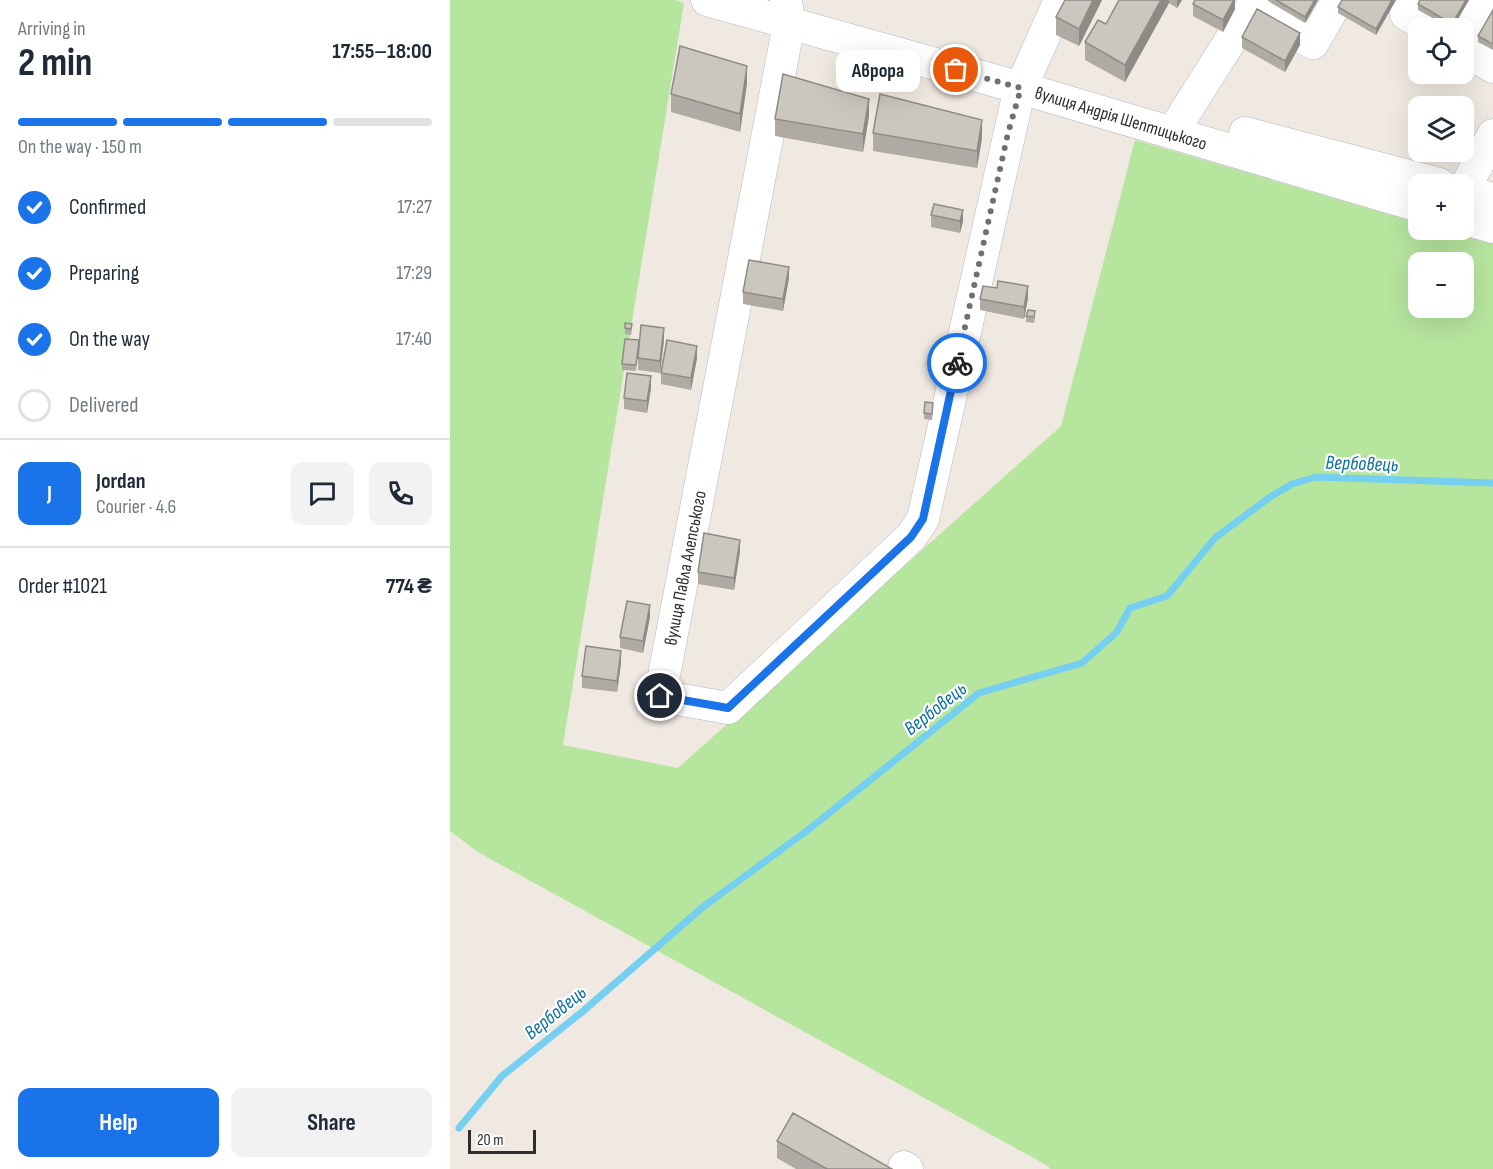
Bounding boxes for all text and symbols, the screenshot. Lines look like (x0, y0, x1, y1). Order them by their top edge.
text: Arriving in (18, 17, 86, 41)
map controls (1408, 18, 1474, 318)
button: locate (1408, 18, 1474, 84)
text: 17:55–18:00 (332, 38, 432, 65)
text: 2 min (18, 40, 92, 87)
pin (930, 44, 981, 95)
callout: Аврора (836, 49, 920, 91)
icon: bag (939, 53, 972, 86)
text: Аврора (852, 59, 904, 83)
street label: вулиця Андрія Шептицького (1032, 82, 1209, 155)
button: layers (1408, 96, 1474, 162)
text: On the way · 150 m (18, 135, 142, 159)
button: + (1408, 174, 1474, 240)
icon: check (18, 191, 51, 224)
text: Confirmed (69, 194, 146, 221)
text: 17:27 (397, 195, 432, 219)
button: − (1408, 252, 1474, 318)
icon: check (18, 257, 51, 290)
text: Preparing (69, 260, 139, 287)
text: 17:29 (396, 261, 432, 285)
icon: check (18, 323, 51, 356)
text: On the way (69, 326, 150, 353)
text: 17:40 (396, 327, 432, 351)
courier (927, 333, 987, 393)
icon: bike (941, 347, 974, 380)
text: Delivered (69, 392, 138, 419)
water label: Вербовець (1325, 451, 1399, 477)
button: chat (291, 462, 354, 525)
button: phone (369, 462, 432, 525)
text: Jordan (96, 468, 145, 495)
text: J (47, 480, 52, 507)
street label: вулиця Павла Алепського (660, 489, 711, 647)
text: Courier · 4.6 (96, 495, 176, 519)
text: Order #1021 (18, 573, 107, 600)
text: 774 ₴ (386, 573, 432, 600)
pin (634, 670, 685, 721)
water label: Вербовець (900, 677, 972, 741)
icon: home (643, 679, 676, 712)
water label: Вербовець (520, 980, 592, 1045)
button: Help (18, 1088, 219, 1157)
button: Share (231, 1088, 432, 1157)
scale bar (468, 1127, 536, 1154)
text: 20 m (477, 1131, 504, 1150)

